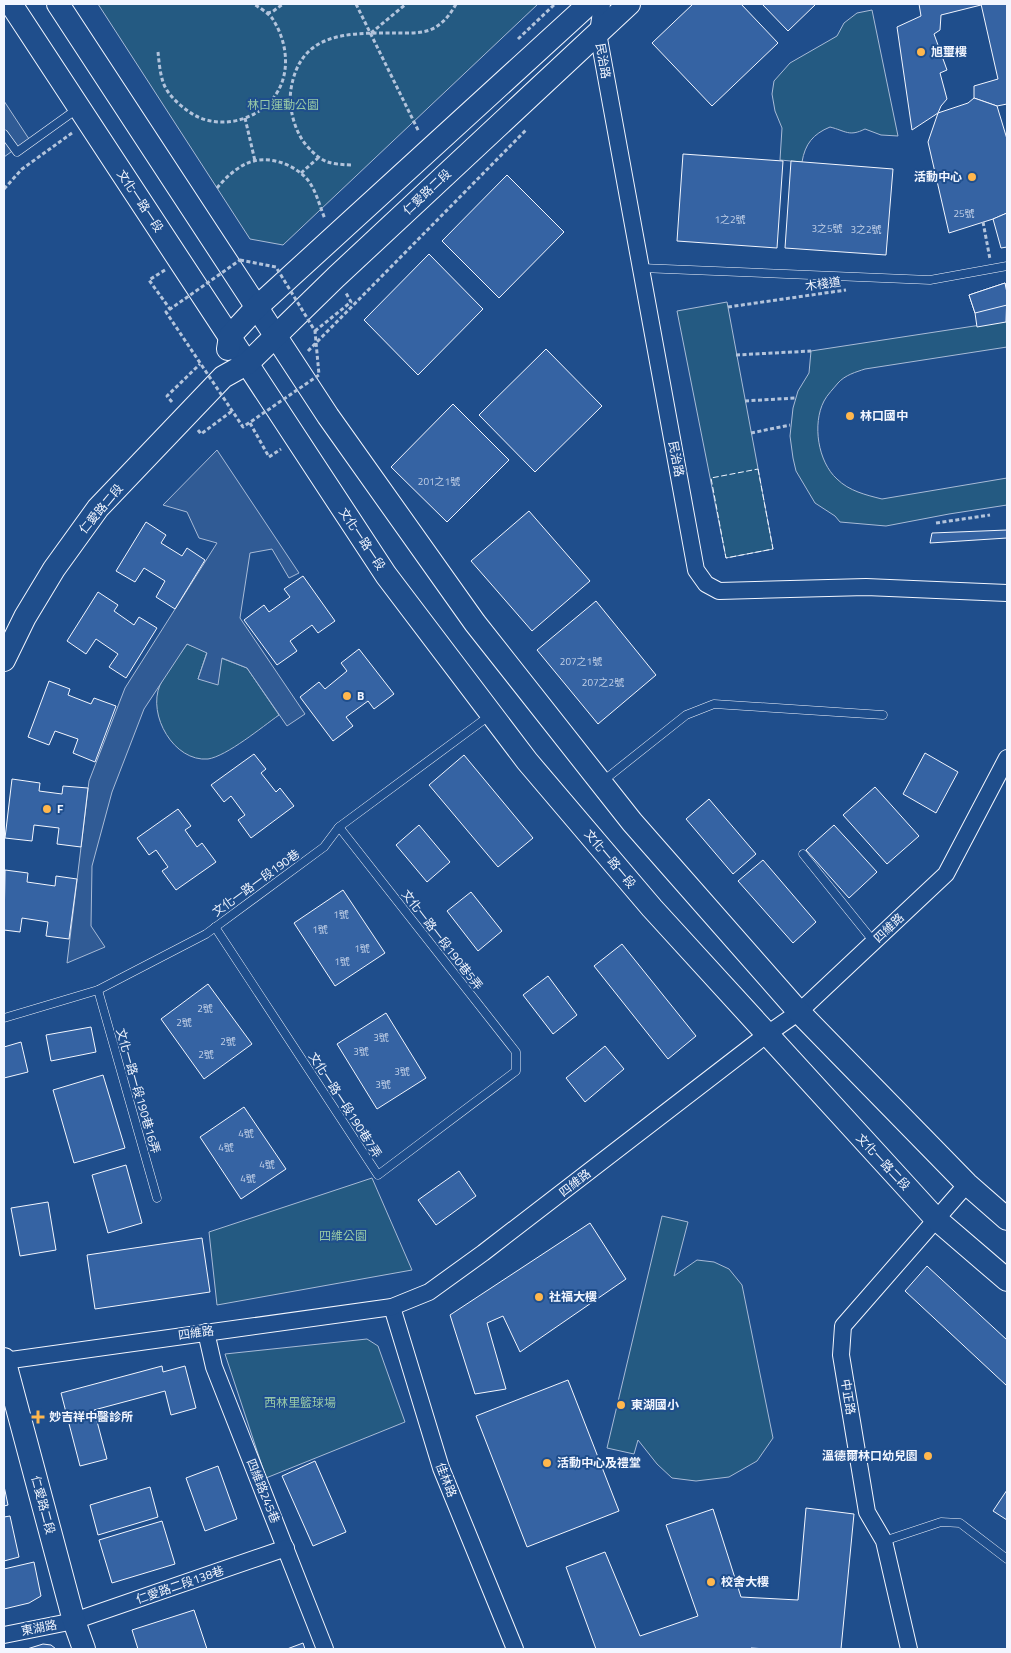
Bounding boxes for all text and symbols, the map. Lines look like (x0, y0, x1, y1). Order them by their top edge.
street label: 民治路 (591, 42, 616, 80)
place label: 旭璽樓 (931, 42, 967, 61)
marker: 旭璽樓 (915, 46, 927, 58)
park label: 林口運動公園 (247, 95, 319, 114)
street label: 仁愛路二段 (398, 164, 455, 219)
street label: 文化一路一段 (112, 166, 168, 236)
place label: 活動中心 (914, 167, 962, 186)
marker: 活動中心 (966, 171, 978, 183)
house number: 25號 (953, 206, 975, 221)
house number: 1之2號 (714, 212, 746, 227)
house number: 3之5號 (811, 221, 843, 236)
house number: 3之2號 (850, 222, 882, 237)
street label: 木棧道 (804, 272, 842, 295)
place label: 林口國中 (860, 406, 908, 425)
marker: 林口國中 (844, 410, 856, 422)
street label: 民治路 (664, 439, 689, 478)
house number: 201之1號 (418, 474, 460, 489)
street label: 仁愛路二段 (74, 480, 127, 538)
street label: 文化一路一段 (334, 504, 390, 574)
house number: 207之1號 (560, 654, 602, 669)
house number: 207之2號 (582, 675, 624, 690)
place label: B (357, 686, 364, 705)
marker: B (341, 690, 353, 702)
place label: F (57, 799, 64, 818)
marker: F (41, 803, 53, 815)
street label: 文化一路一段 (580, 825, 641, 892)
street label: 文化一路一段190巷 (208, 844, 303, 921)
street label: 文化一路一段190巷5弄 (397, 885, 488, 994)
house number: 1號 (333, 907, 349, 922)
street label: 四維路 (869, 908, 908, 947)
house number: 1號 (312, 922, 328, 937)
house number: 1號 (354, 941, 370, 956)
house number: 1號 (334, 954, 350, 969)
house number: 2號 (197, 1001, 213, 1016)
house number: 2號 (176, 1015, 192, 1030)
street label: 文化一路一段190巷16弄 (111, 1026, 165, 1156)
house number: 3號 (373, 1030, 389, 1045)
house number: 2號 (220, 1034, 236, 1049)
house number: 3號 (353, 1044, 369, 1059)
house number: 2號 (198, 1047, 214, 1062)
street label: 文化一路一段190巷7弄 (304, 1048, 387, 1161)
house number: 3號 (394, 1064, 410, 1079)
house number: 3號 (375, 1077, 391, 1092)
house number: 4號 (238, 1126, 254, 1141)
street label: 文化一路二段 (852, 1129, 915, 1194)
house number: 4號 (218, 1140, 234, 1155)
house number: 4號 (259, 1157, 275, 1172)
street label: 四維路 (555, 1164, 595, 1201)
house number: 4號 (240, 1171, 256, 1186)
park label: 四維公園 (319, 1226, 367, 1245)
place label: 社福大樓 (549, 1287, 597, 1306)
marker: 社福大樓 (533, 1291, 545, 1303)
street label: 四維路 (177, 1321, 215, 1344)
street label: 中正路 (836, 1378, 861, 1416)
park label: 西林里籃球場 (264, 1393, 336, 1412)
place label: 東湖國小 (631, 1395, 679, 1414)
marker: 東湖國小 (615, 1399, 627, 1411)
place label: 妙吉祥中醫診所 (49, 1407, 133, 1426)
marker: 妙吉祥中醫診所 (31, 1410, 45, 1424)
place label: 溫德爾林口幼兒園 (822, 1446, 918, 1465)
marker: 溫德爾林口幼兒園 (922, 1450, 934, 1462)
place label: 活動中心及禮堂 (557, 1453, 641, 1472)
street label: 四維路245巷 (242, 1456, 285, 1526)
marker: 活動中心及禮堂 (541, 1457, 553, 1469)
street label: 佳林路 (431, 1460, 462, 1500)
street label: 仁愛路二段 (27, 1473, 60, 1536)
street label: 仁愛路二段138巷 (133, 1561, 227, 1609)
place label: 校舍大樓 (721, 1572, 769, 1591)
marker: 校舍大樓 (705, 1576, 717, 1588)
street label: 東湖路 (19, 1615, 58, 1640)

